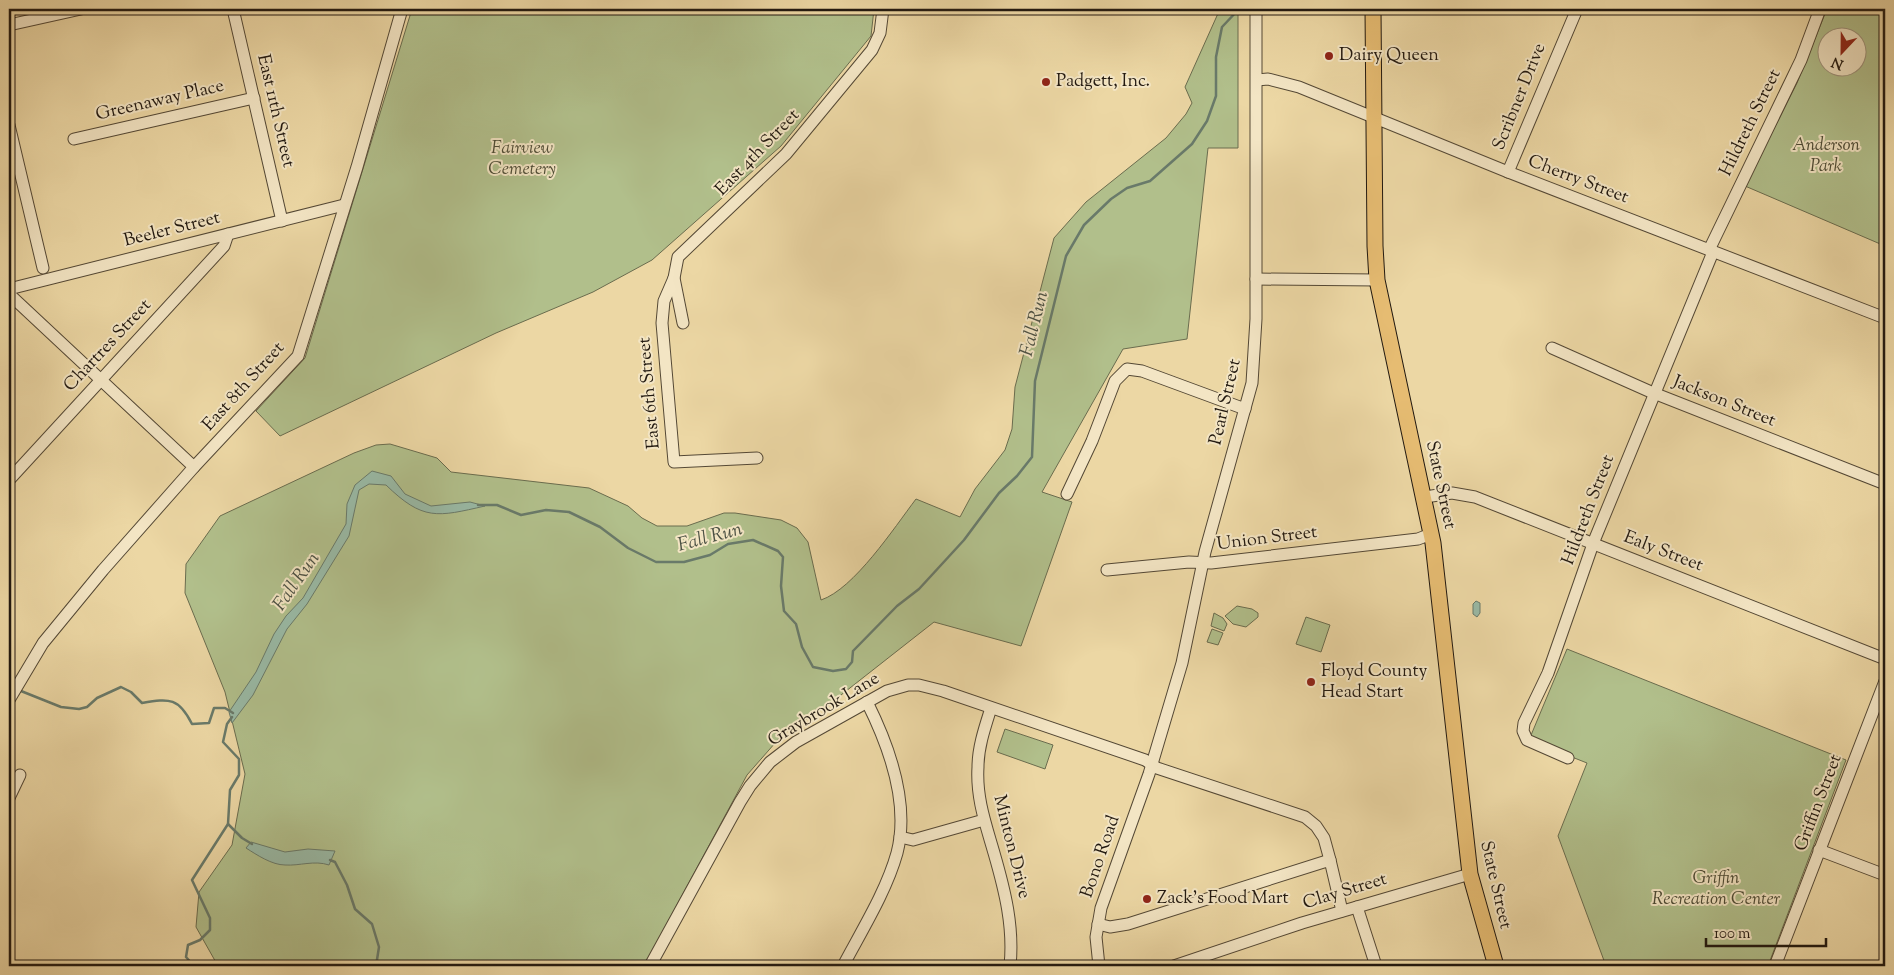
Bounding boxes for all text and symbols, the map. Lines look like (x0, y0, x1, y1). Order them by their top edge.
north arrow (1816, 28, 1866, 78)
street label: Scribner Drive (1487, 40, 1553, 154)
place label: Dairy Queen (1339, 43, 1439, 69)
marker: Dairy Queen (1323, 50, 1335, 62)
text: N (1829, 51, 1847, 74)
street label: East 11th Street (249, 52, 301, 170)
street label: Hildreth Street (1714, 65, 1788, 181)
place label: Padgett, Inc. (1056, 69, 1150, 95)
street label: Greenaway Place (93, 74, 227, 128)
marker: Padgett, Inc. (1040, 76, 1052, 88)
street label: East 4th Street (710, 104, 806, 202)
park label: Anderson Park (1792, 133, 1861, 180)
park label: Fairview Cemetery (488, 136, 556, 183)
street label: Cherry Street (1524, 149, 1632, 211)
street label: Beeler Street (121, 205, 223, 255)
water label: Fall Run (1014, 289, 1056, 359)
street label: Chartres Street (58, 294, 158, 398)
street label: East 6th Street (632, 336, 668, 450)
street label: East 8th Street (197, 337, 291, 437)
street label: Pearl Street (1203, 356, 1249, 448)
street label: Jackson Street (1668, 369, 1779, 434)
street label: State Street (1418, 438, 1462, 532)
street label: Hildreth Street (1556, 451, 1622, 569)
water label: Fall Run (675, 516, 745, 560)
street label: Union Street (1215, 520, 1319, 558)
street label: Ealy Street (1619, 525, 1707, 579)
water label: Fall Run (267, 547, 327, 617)
place label: Floyd County Head Start (1321, 659, 1428, 706)
street label: Graybrook Lane (763, 666, 885, 754)
marker: Floyd County Head Start (1305, 676, 1317, 688)
street label: Griffin Street (1789, 751, 1849, 855)
street label: Minton Drive (986, 792, 1036, 902)
street label: Bono Road (1075, 812, 1127, 902)
street label: State Street (1472, 838, 1518, 932)
park label: Griffin Recreation Center (1652, 866, 1781, 913)
street label: Clay Street (1300, 867, 1390, 917)
place label: Zack's Food Mart (1157, 886, 1289, 912)
marker: Zack's Food Mart (1141, 893, 1153, 905)
scale bar (1706, 915, 1826, 947)
text: 100 m (1714, 924, 1751, 945)

